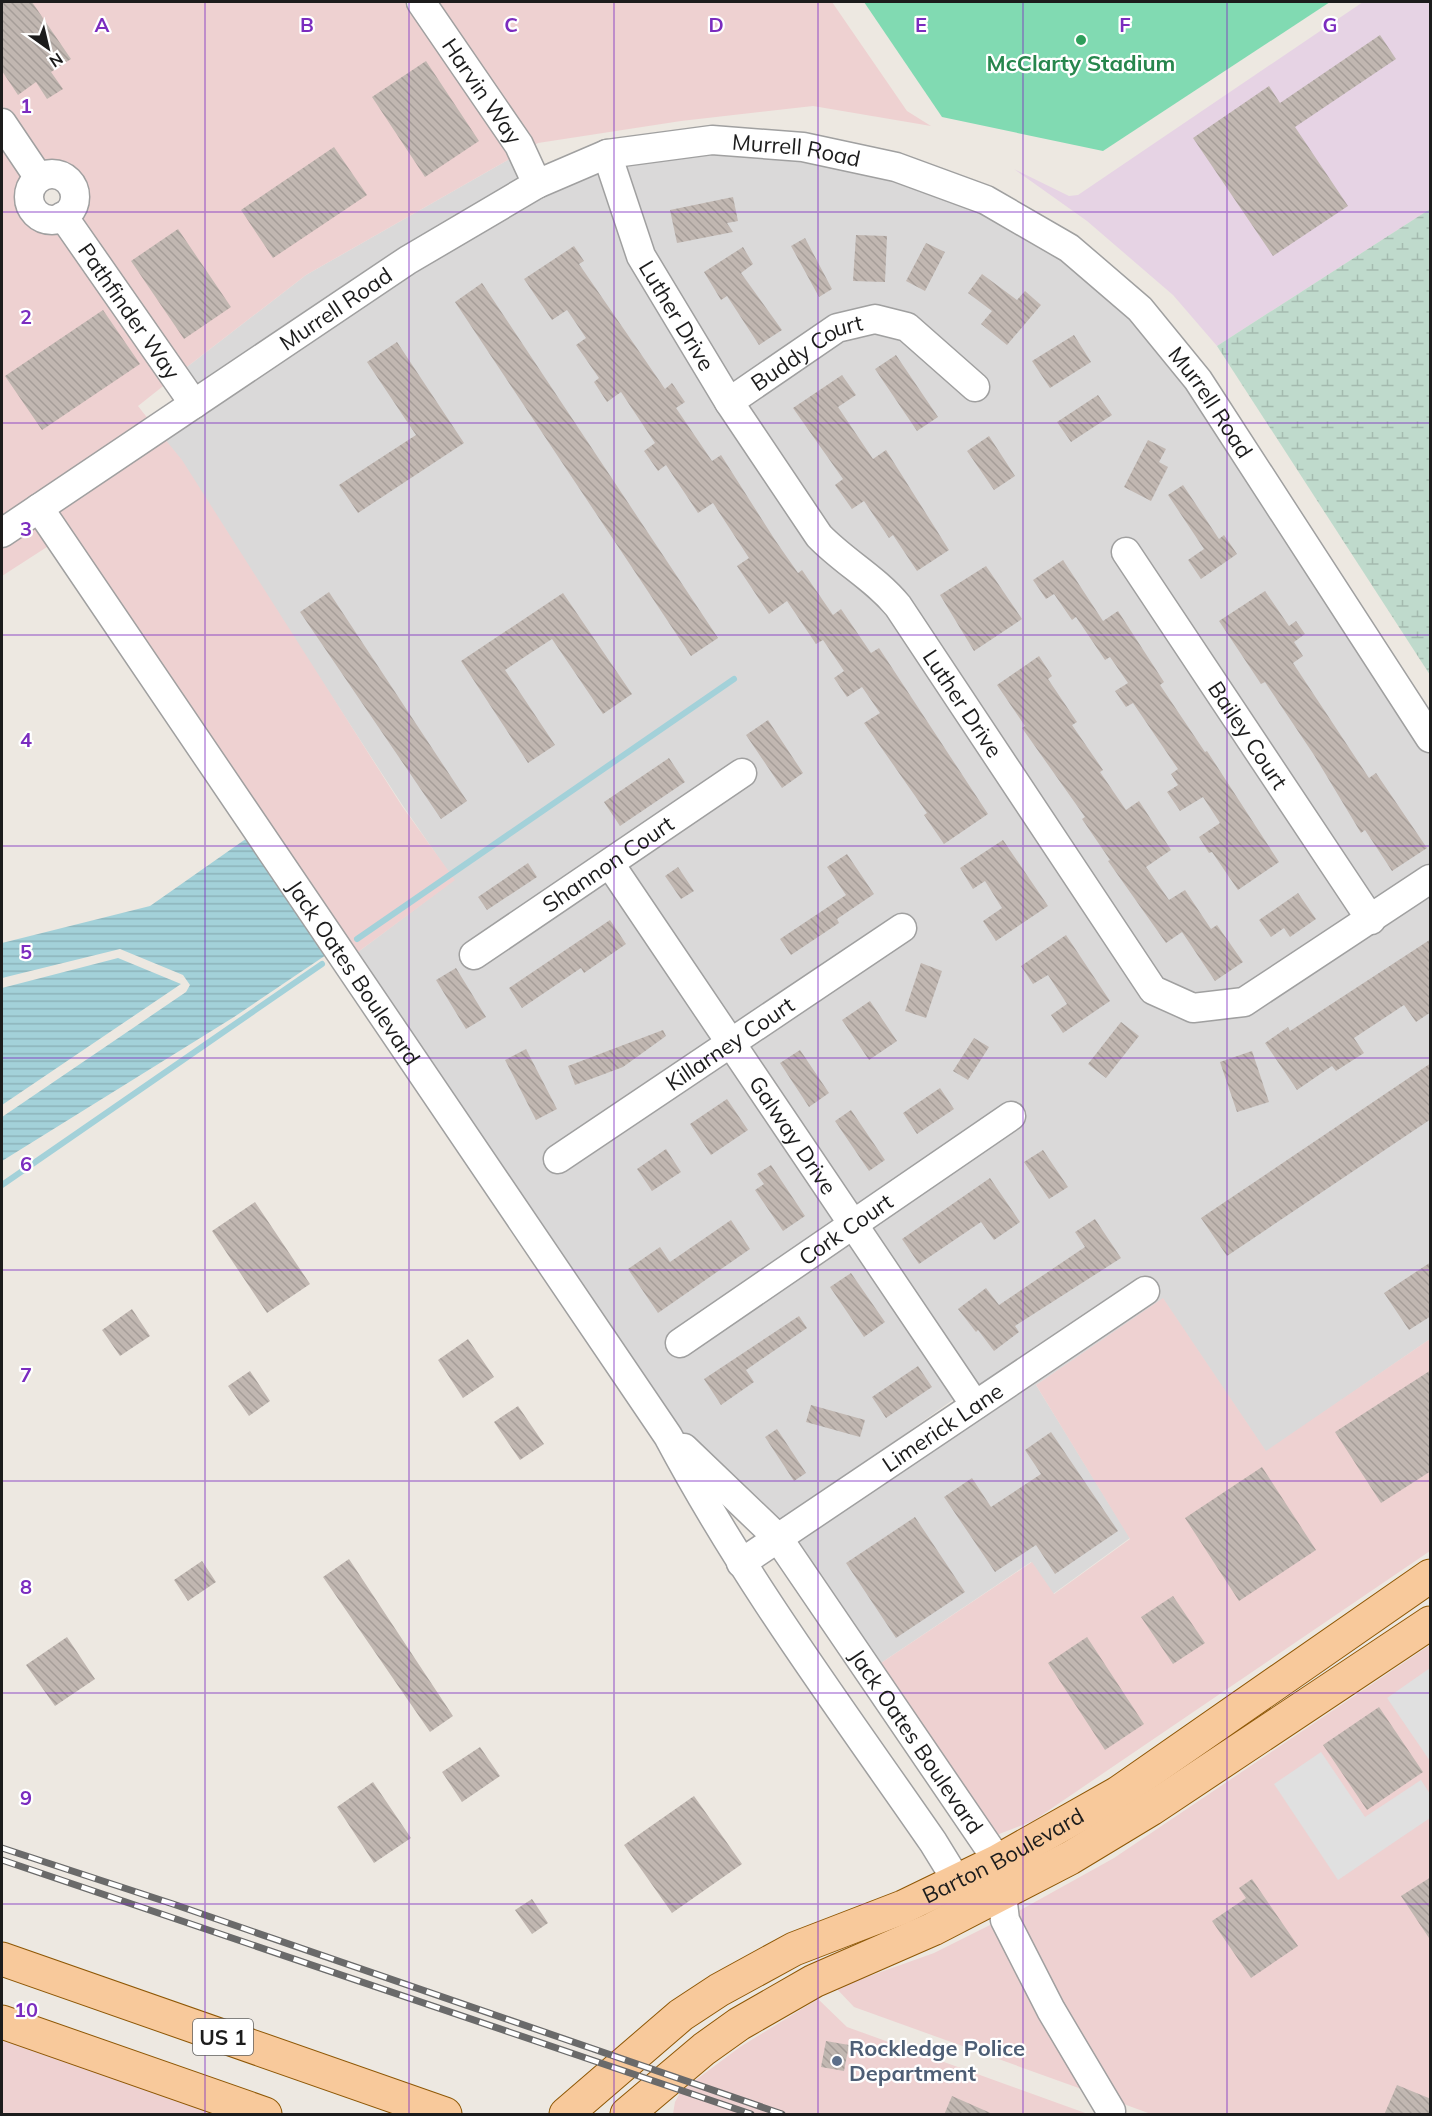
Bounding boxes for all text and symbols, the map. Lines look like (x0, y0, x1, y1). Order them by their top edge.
text: A (95, 12, 110, 37)
text: B (300, 12, 314, 37)
text: C (504, 12, 518, 37)
text: D (708, 12, 724, 37)
text: E (915, 12, 927, 37)
text: F (1119, 12, 1131, 37)
text: G (1323, 12, 1337, 37)
north arrow (18, 18, 78, 78)
street label: Harvin Way (436, 33, 528, 150)
marker: McClarty Stadium (1074, 33, 1088, 47)
text: N (46, 49, 67, 72)
place label: McClarty Stadium (987, 49, 1175, 77)
text: 1 (20, 93, 32, 118)
street label: Murrell Road (731, 128, 863, 173)
street label: Pathfinder Way (72, 238, 187, 385)
street label: Luther Drive (633, 255, 721, 376)
street label: Murrell Road (274, 261, 397, 356)
text: 2 (20, 304, 32, 329)
street label: Buddy Court (745, 308, 866, 397)
street label: Murrell Road (1162, 341, 1259, 463)
text: 3 (20, 516, 32, 541)
street label: Luther Drive (917, 644, 1009, 763)
street label: Bailey Court (1202, 676, 1294, 795)
text: 4 (20, 727, 32, 752)
street label: Shannon Court (537, 809, 679, 918)
street label: Jack Oates Boulevard (281, 874, 426, 1070)
text: 5 (20, 939, 32, 964)
street label: Killarney Court (660, 990, 800, 1097)
street label: Galway Drive (743, 1070, 843, 1200)
text: 6 (20, 1151, 32, 1176)
street label: Cork Court (793, 1187, 898, 1271)
text: 7 (20, 1362, 32, 1387)
street label: Limerick Lane (877, 1377, 1008, 1478)
text: 8 (20, 1574, 32, 1599)
street label: Jack Oates Boulevard (844, 1643, 989, 1839)
text: 9 (20, 1785, 32, 1810)
street label: Barton Boulevard (918, 1801, 1089, 1909)
text: 10 (14, 1997, 38, 2022)
road number: US 1 (193, 2019, 253, 2055)
place label: Rockledge Police Department (849, 2034, 1025, 2087)
marker: Rockledge Police Department (830, 2054, 844, 2068)

